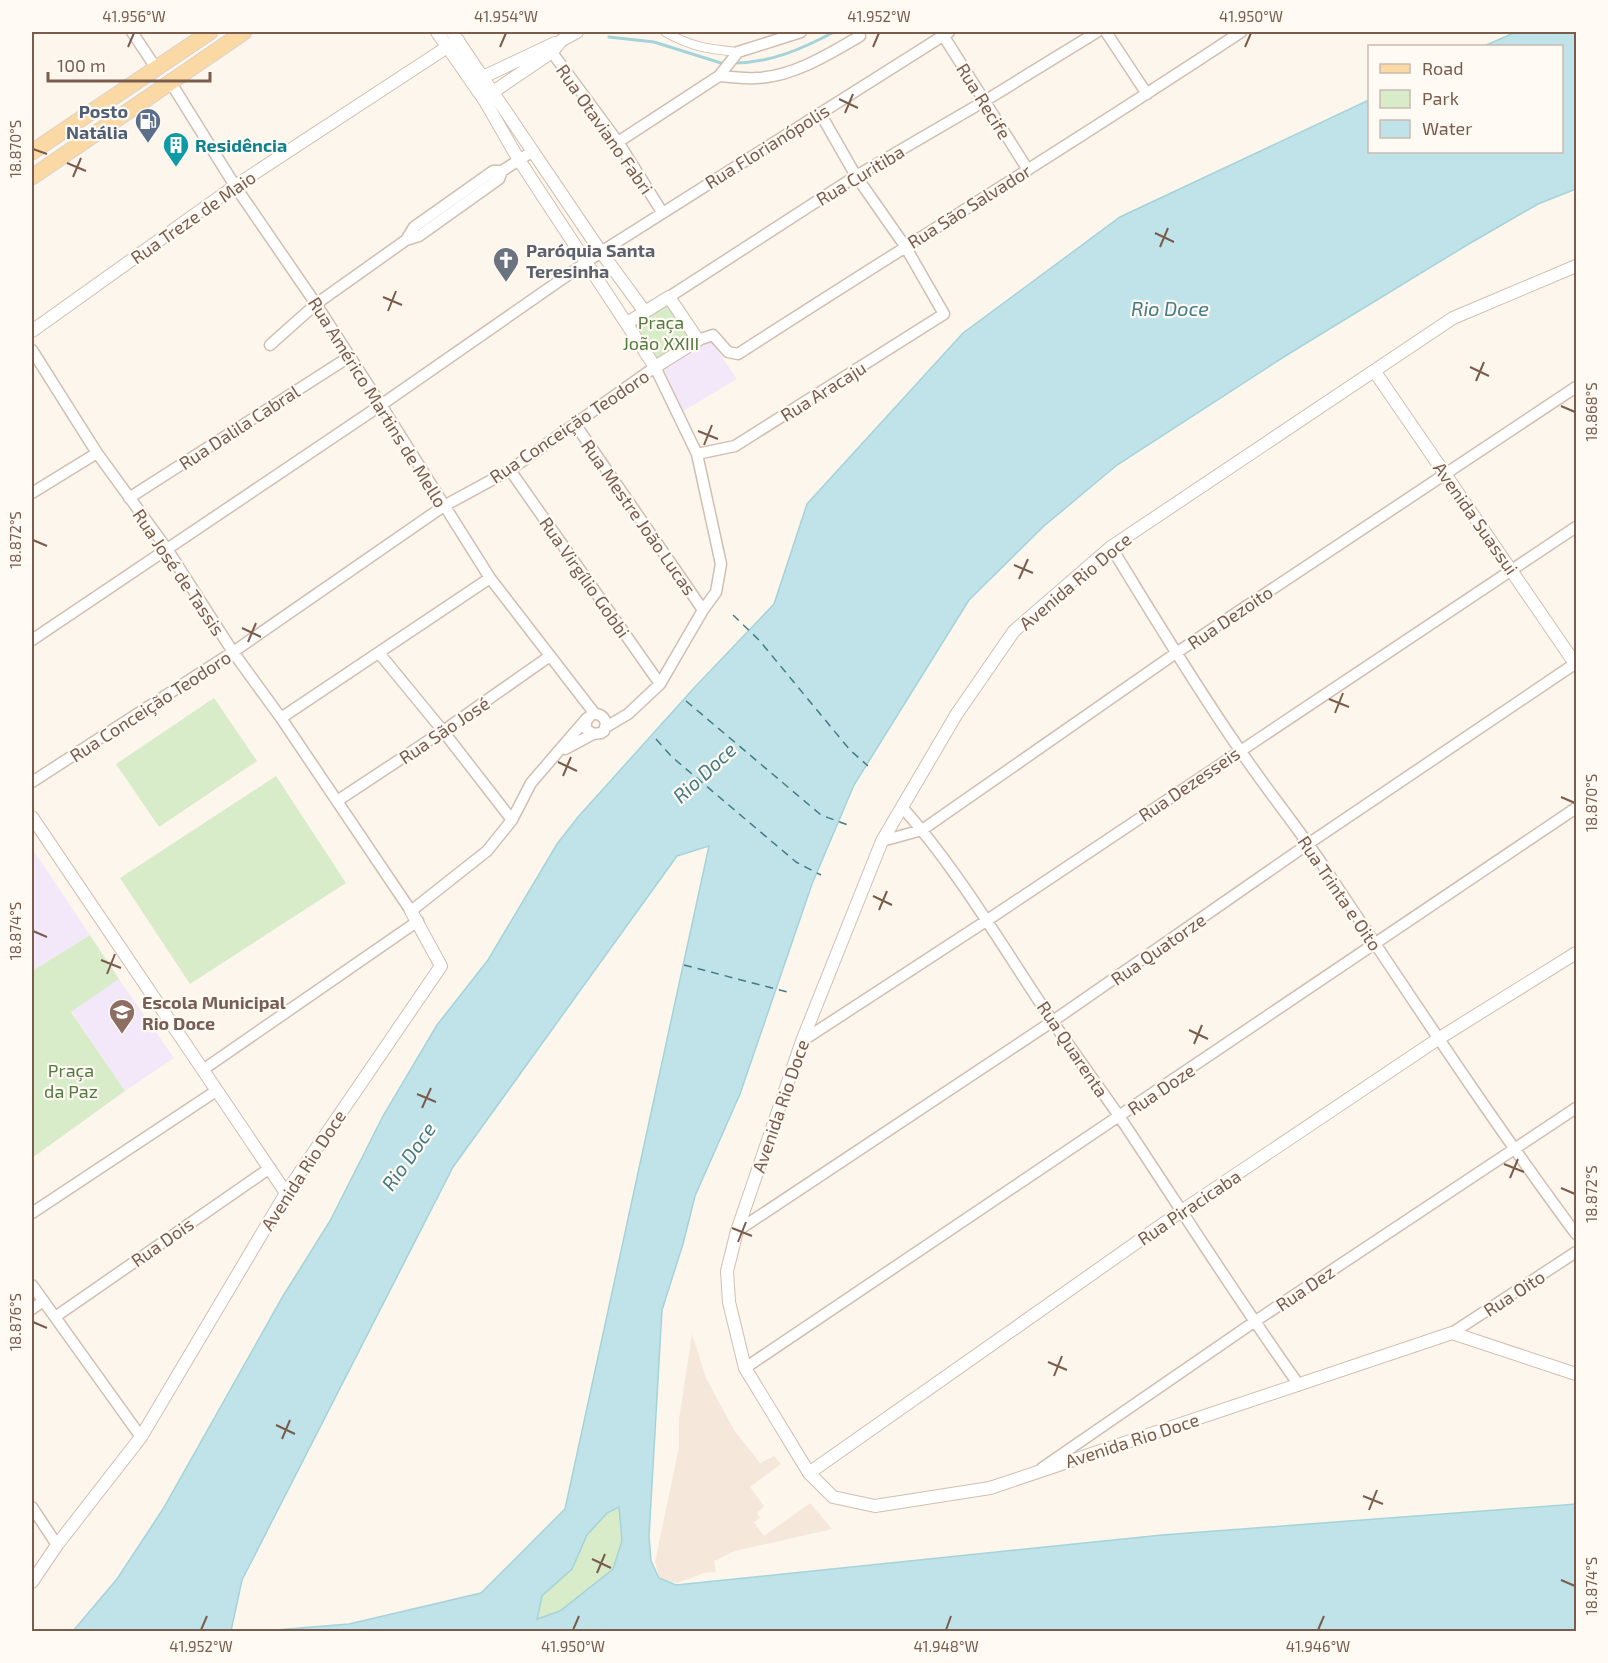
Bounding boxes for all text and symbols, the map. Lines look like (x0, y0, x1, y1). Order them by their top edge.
text: 41.956°W (102, 7, 166, 25)
text: 41.954°W (474, 7, 538, 25)
text: 41.952°W (847, 7, 911, 25)
text: 41.950°W (1219, 7, 1283, 25)
scale bar (48, 45, 210, 83)
legend (1368, 45, 1563, 153)
text: 100 m (57, 54, 106, 76)
text: Road (1422, 57, 1463, 79)
street label: Rua Recife (952, 59, 1016, 143)
street label: Rua Otaviano Fabri (552, 60, 658, 198)
text: Park (1422, 87, 1459, 109)
street label: Rua Florianópolis (701, 99, 833, 193)
place label: Posto Natália (66, 100, 128, 143)
fuel station icon: Posto Natália (133, 106, 163, 144)
text: Water (1422, 117, 1472, 139)
text: 18.870°S (6, 120, 24, 178)
building icon: Residência (161, 130, 191, 168)
place label: Residência (195, 134, 287, 156)
street label: Rua Curitiba (812, 140, 908, 210)
street label: Rua São Salvador (903, 159, 1035, 253)
street label: Rua Treze de Maio (126, 166, 260, 268)
place label: Paróquia Santa Teresinha (526, 239, 655, 282)
church icon: Paróquia Santa Teresinha (491, 245, 521, 283)
street label: Rua Américo Martins de Mello (304, 293, 452, 511)
water label: Rio Doce (1131, 296, 1209, 320)
park label: Praça João XXIII (623, 311, 699, 354)
street label: Rua Aracaju (776, 356, 870, 426)
street label: Rua Conceição Teodoro (485, 364, 653, 488)
street label: Rua Dalila Cabral (175, 380, 304, 474)
text: 18.868°S (1582, 382, 1600, 442)
street label: Rua Mestre João Lucas (577, 435, 701, 599)
street label: Avenida Suassui (1429, 457, 1523, 579)
street label: Rua José de Tassis (128, 504, 230, 640)
text: 18.872°S (6, 511, 24, 569)
street label: Rua Virgílio Gobbi (535, 512, 635, 642)
street label: Avenida Rio Doce (1015, 528, 1135, 634)
street label: Rua Dezoito (1183, 581, 1277, 653)
street label: Rua Conceição Teodoro (65, 646, 235, 767)
street label: Rua São José (395, 692, 493, 768)
water label: Rio Doce (667, 737, 741, 807)
street label: Rua Dezesseis (1134, 742, 1244, 826)
text: 18.870°S (1582, 774, 1600, 832)
street label: Rua Trinta e Oito (1293, 831, 1387, 955)
text: 18.874°S (6, 902, 24, 960)
street label: Rua Quatorze (1106, 908, 1210, 990)
place label: Escola Municipal Rio Doce (142, 991, 286, 1034)
school or university icon: Escola Municipal Rio Doce (107, 997, 137, 1035)
street label: Rua Quarenta (1033, 997, 1113, 1101)
street label: Avenida Rio Doce (747, 1037, 813, 1175)
park label: Praça da Paz (44, 1059, 98, 1102)
street label: Rua Doze (1123, 1059, 1199, 1119)
street label: Avenida Rio Doce (256, 1106, 350, 1234)
water label: Rio Doce (376, 1117, 440, 1195)
street label: Rua Piracicaba (1133, 1164, 1245, 1250)
text: 18.872°S (1582, 1165, 1600, 1223)
street label: Rua Dois (127, 1213, 197, 1271)
street label: Rua Dez (1271, 1260, 1339, 1316)
street label: Rua Oito (1479, 1265, 1549, 1321)
text: 18.876°S (6, 1293, 24, 1351)
street label: Avenida Rio Doce (1062, 1408, 1202, 1472)
text: 18.874°S (1582, 1557, 1600, 1615)
text: 41.952°W (169, 1637, 233, 1655)
text: 41.950°W (541, 1637, 605, 1655)
text: 41.948°W (913, 1637, 979, 1655)
text: 41.946°W (1286, 1637, 1350, 1655)

